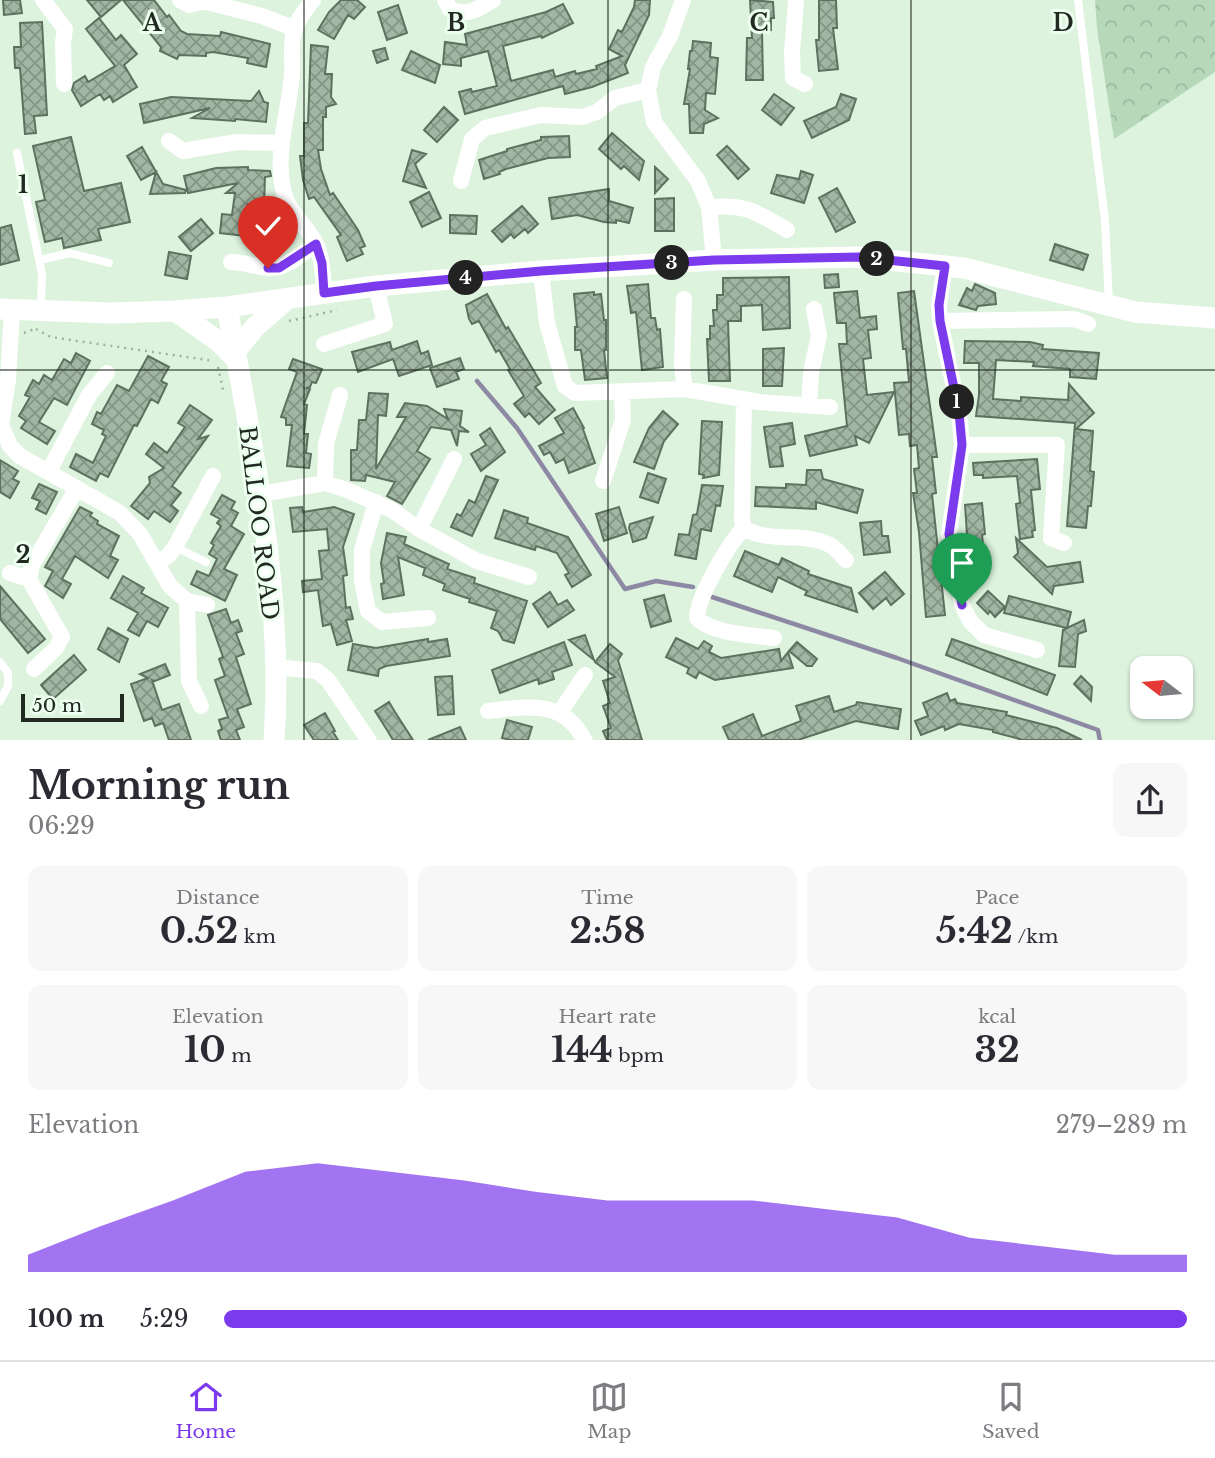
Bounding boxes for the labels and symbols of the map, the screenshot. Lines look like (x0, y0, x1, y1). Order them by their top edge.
text: A (142, 9, 163, 37)
text: B (447, 9, 465, 37)
text: C (750, 9, 768, 37)
text: D (1052, 9, 1074, 37)
text: 1 (18, 171, 28, 199)
pin (238, 196, 298, 268)
pin: 2 (860, 242, 894, 276)
pin: 3 (654, 246, 690, 280)
pin: 4 (448, 260, 484, 296)
pin: 1 (940, 384, 974, 420)
street label: BALLOO ROAD (233, 424, 285, 622)
pin (932, 533, 992, 605)
text: 2 (16, 541, 30, 569)
north arrow (1130, 656, 1194, 719)
scale bar (21, 692, 124, 723)

